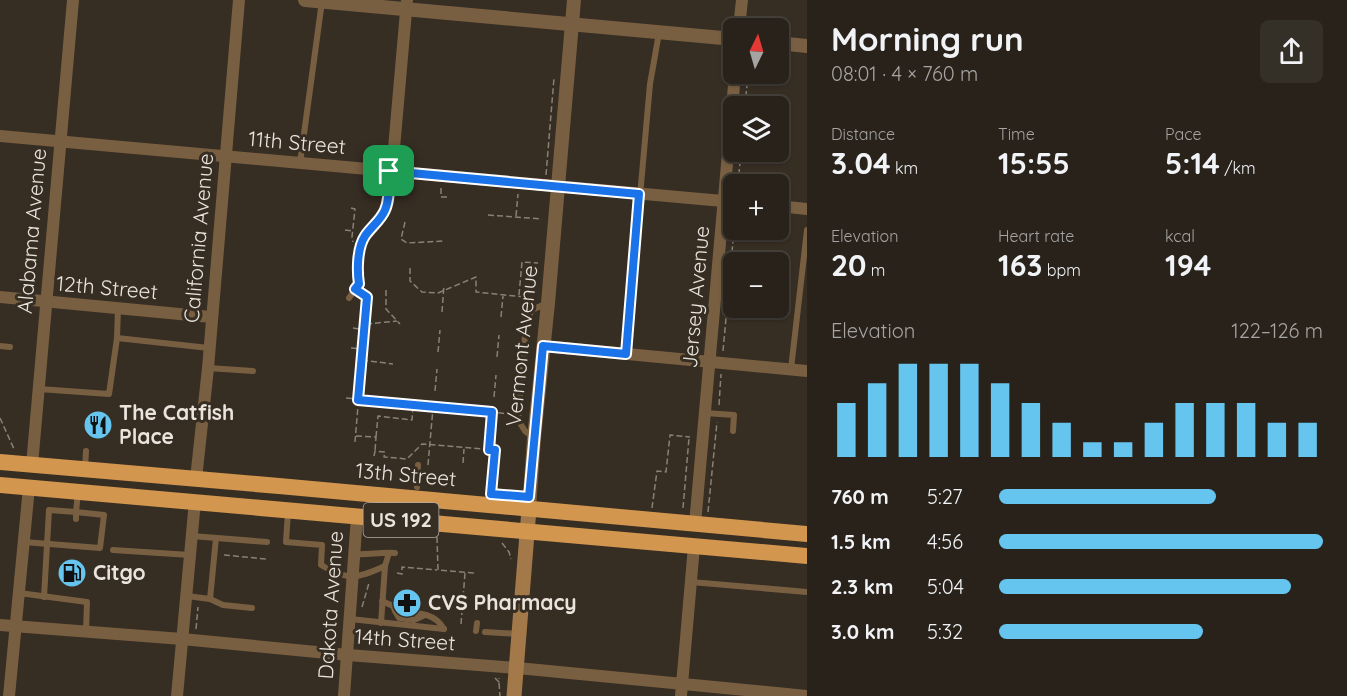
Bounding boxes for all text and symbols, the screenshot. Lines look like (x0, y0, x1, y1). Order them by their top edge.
north arrow (723, 18, 789, 84)
map controls (723, 18, 789, 318)
text: Morning run (831, 18, 1024, 59)
button: share (1260, 20, 1323, 83)
text: 08:01 · 4 × 760 m (831, 61, 978, 86)
button: layers (723, 96, 789, 162)
text: Distance (831, 124, 895, 144)
text: Time (998, 124, 1035, 144)
text: Pace (1165, 124, 1201, 144)
street label: 11th Street (247, 125, 347, 159)
text: 3.04 (831, 144, 891, 182)
text: 15:55 (998, 144, 1070, 182)
text: 5:14 (1165, 144, 1220, 182)
pin (363, 145, 414, 196)
street label: Alabama Avenue (11, 147, 51, 315)
street label: California Avenue (178, 152, 218, 324)
icon: arrive (372, 154, 405, 187)
text: km (891, 158, 918, 178)
text: /km (1220, 158, 1256, 178)
button: + (723, 174, 789, 240)
street label: Jersey Avenue (676, 225, 714, 369)
text: Elevation (831, 226, 898, 246)
text: Heart rate (998, 226, 1074, 246)
text: kcal (1165, 226, 1195, 246)
text: 20 (831, 246, 867, 284)
text: 163 (998, 246, 1042, 284)
text: 194 (1165, 246, 1211, 284)
button: − (723, 252, 789, 318)
text: m (867, 260, 885, 280)
text: bpm (1042, 260, 1081, 280)
street label: Vermont Avenue (500, 264, 542, 428)
street label: 12th Street (55, 270, 159, 304)
text: Elevation (831, 318, 915, 343)
text: 122–126 m (1231, 318, 1323, 343)
place label: The Catfish Place (119, 399, 234, 449)
restaurant icon: The Catfish Place (82, 409, 114, 441)
street label: 13th Street (355, 457, 458, 491)
text: 760 m (831, 484, 889, 509)
text: 5:27 (927, 484, 963, 509)
road number: US 192 (364, 503, 438, 537)
text: 1.5 km (831, 529, 891, 554)
text: 4:56 (927, 529, 963, 554)
street label: Dakota Avenue (312, 530, 348, 680)
fuel station icon: Citgo (56, 557, 88, 589)
place label: Citgo (93, 559, 146, 585)
text: 2.3 km (831, 574, 894, 599)
text: 5:04 (927, 574, 964, 599)
pharmacy icon: CVS Pharmacy (391, 587, 423, 619)
place label: CVS Pharmacy (428, 589, 577, 615)
text: 3.0 km (831, 619, 894, 644)
text: 5:32 (927, 619, 963, 644)
street label: 14th Street (354, 623, 456, 655)

